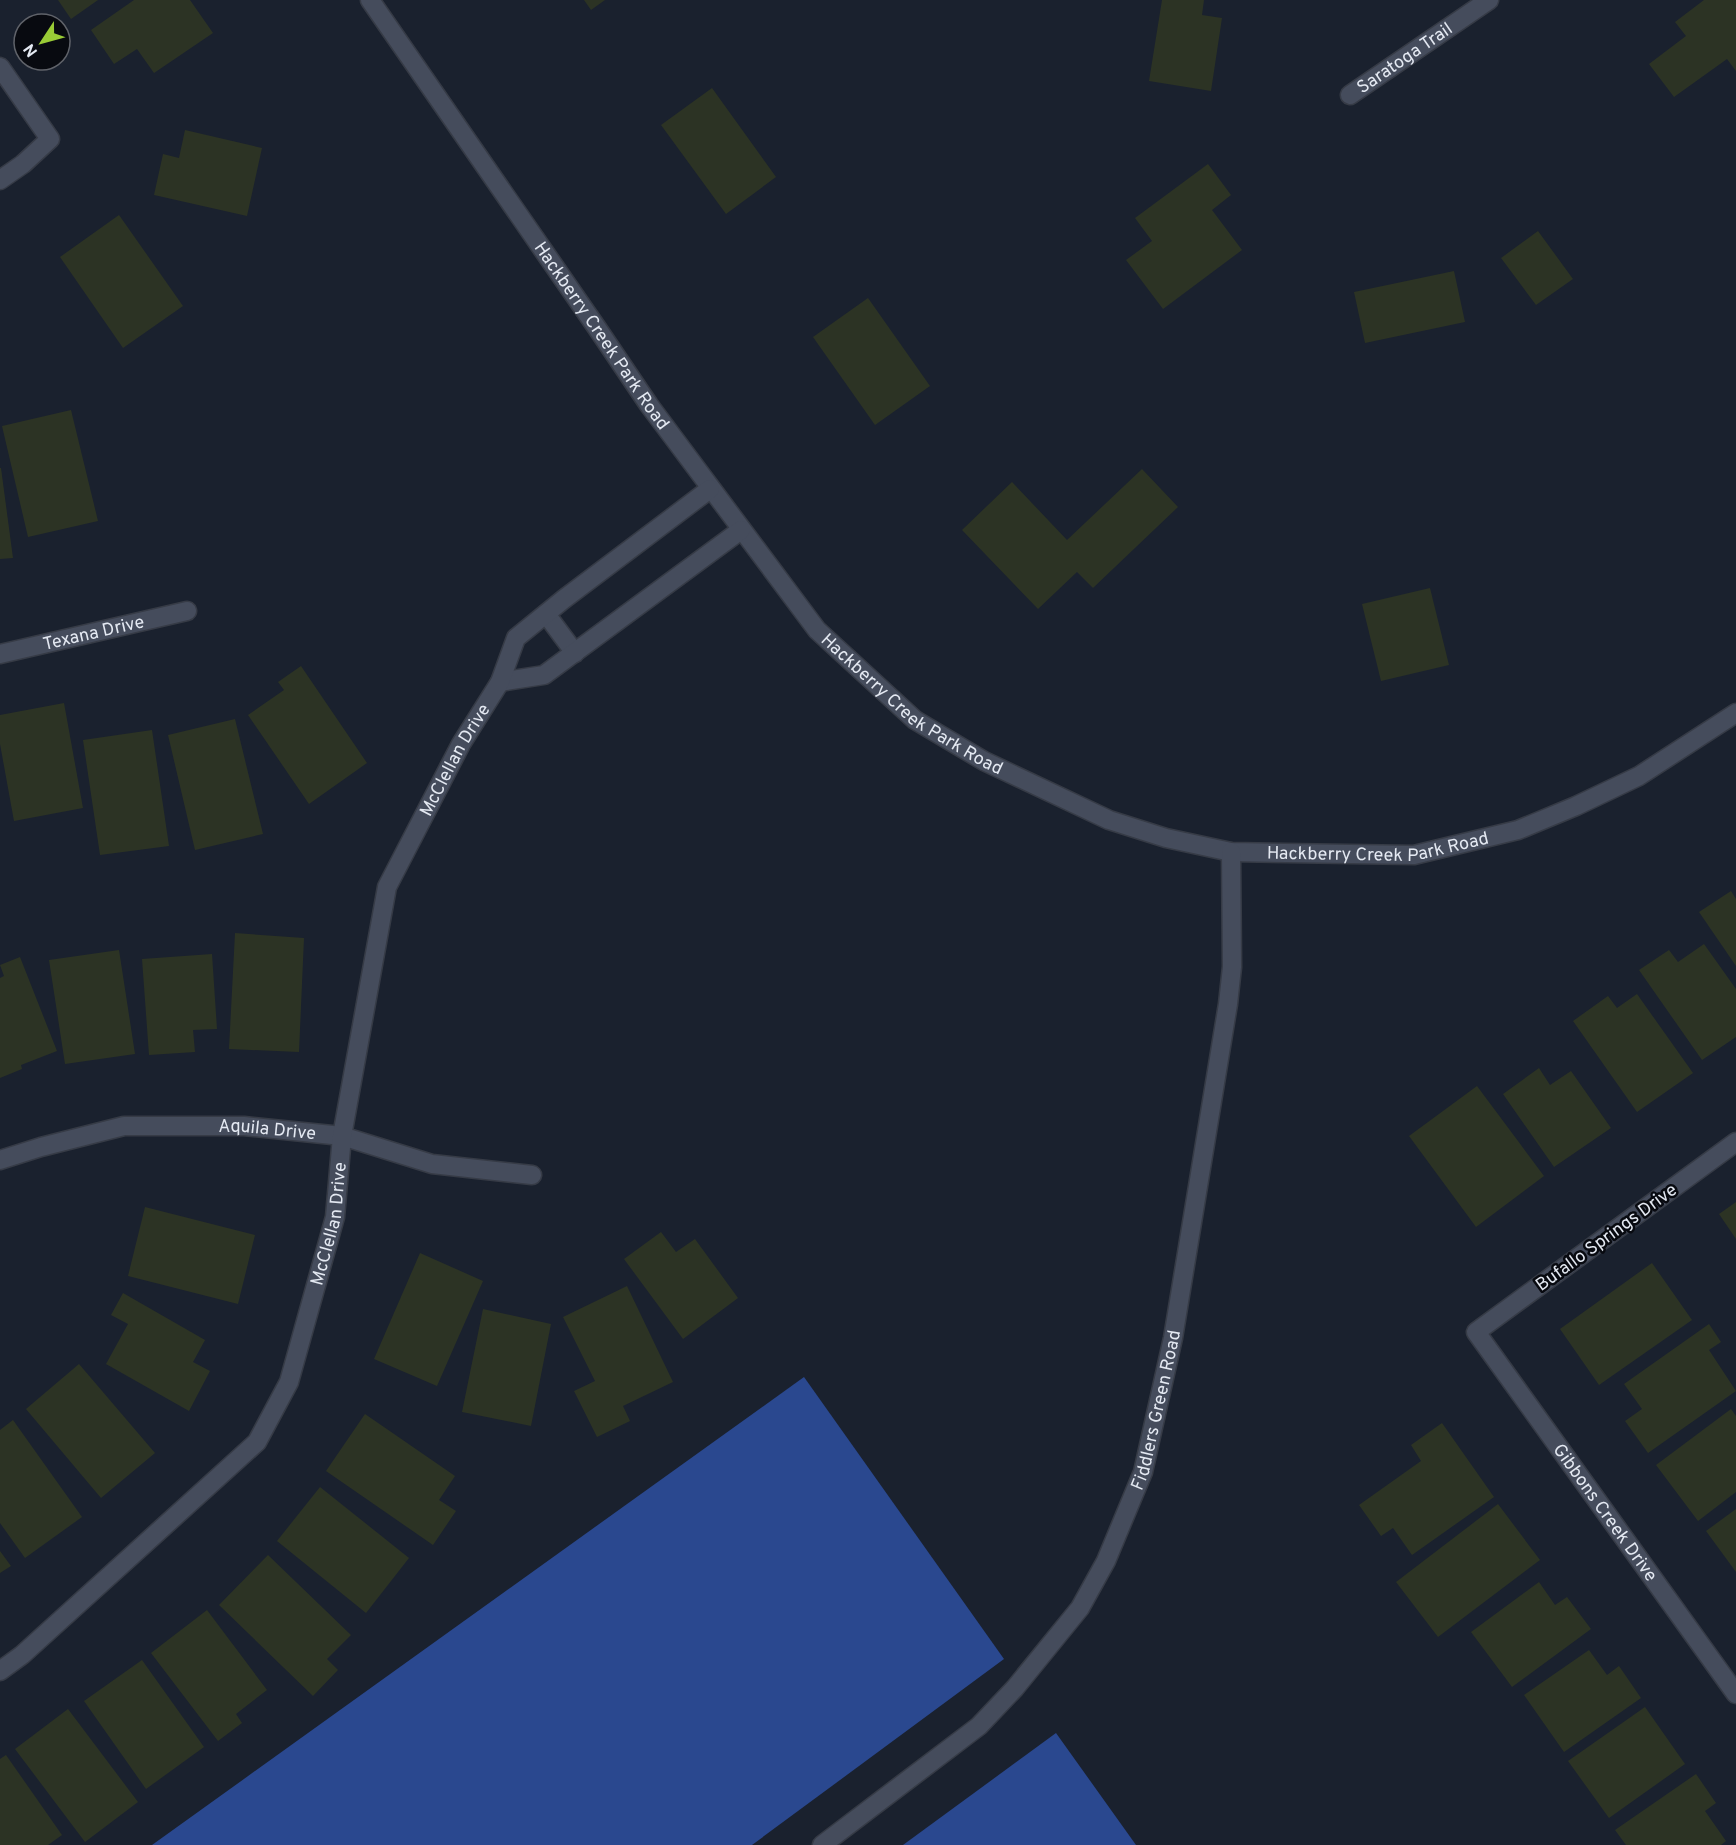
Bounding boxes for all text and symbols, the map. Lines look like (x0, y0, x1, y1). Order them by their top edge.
north arrow (12, 12, 72, 72)
street label: Saratoga Trail (1353, 18, 1458, 100)
text: N (20, 39, 43, 60)
street label: Hackberry Creek Park Road (528, 238, 674, 435)
street label: Texana Drive (41, 611, 147, 657)
street label: Hackberry Creek Park Road (815, 629, 1006, 781)
street label: McClellan Drive (415, 700, 496, 821)
street label: Hackberry Creek Park Road (1267, 827, 1491, 868)
street label: Aquila Drive (218, 1116, 317, 1146)
street label: McClellan Drive (306, 1161, 353, 1288)
street label: Bufallo Springs Drive (1532, 1179, 1682, 1297)
street label: Fiddlers Green Road (1127, 1328, 1187, 1494)
street label: Gibbons Creek Drive (1547, 1440, 1662, 1587)

